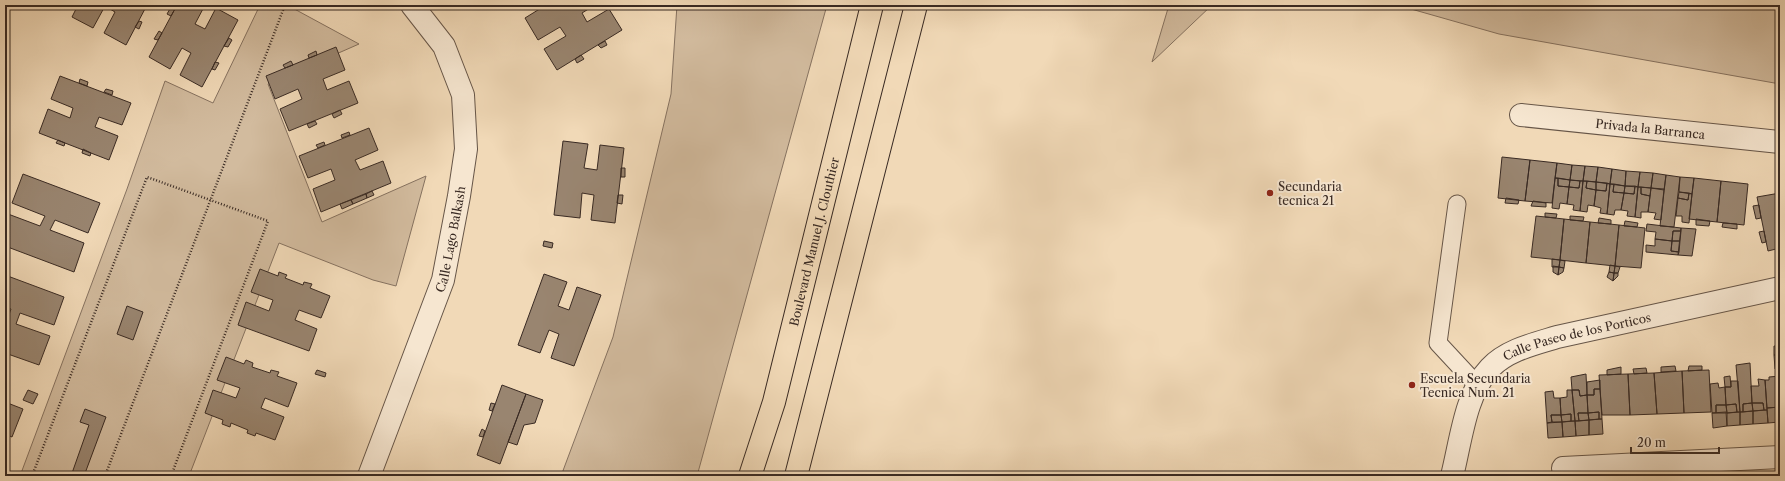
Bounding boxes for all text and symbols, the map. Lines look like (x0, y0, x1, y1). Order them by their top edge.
street label: Privada la Barranca (1595, 115, 1706, 142)
street label: Boulevard Manuel J. Clouthier (786, 156, 842, 328)
place label: Secundaria tecnica 21 (1278, 179, 1342, 208)
street label: Calle Lago Balkash (432, 185, 468, 294)
marker: Secundaria tecnica 21 (1265, 188, 1275, 198)
street label: Calle Paseo de los Porticos (1500, 309, 1652, 363)
place label: Escuela Secundaria Tecnica Num. 21 (1420, 371, 1531, 400)
marker: Escuela Secundaria Tecnica Num. 21 (1407, 380, 1417, 390)
scale bar (1631, 429, 1719, 455)
text: 20 m (1637, 435, 1666, 450)

